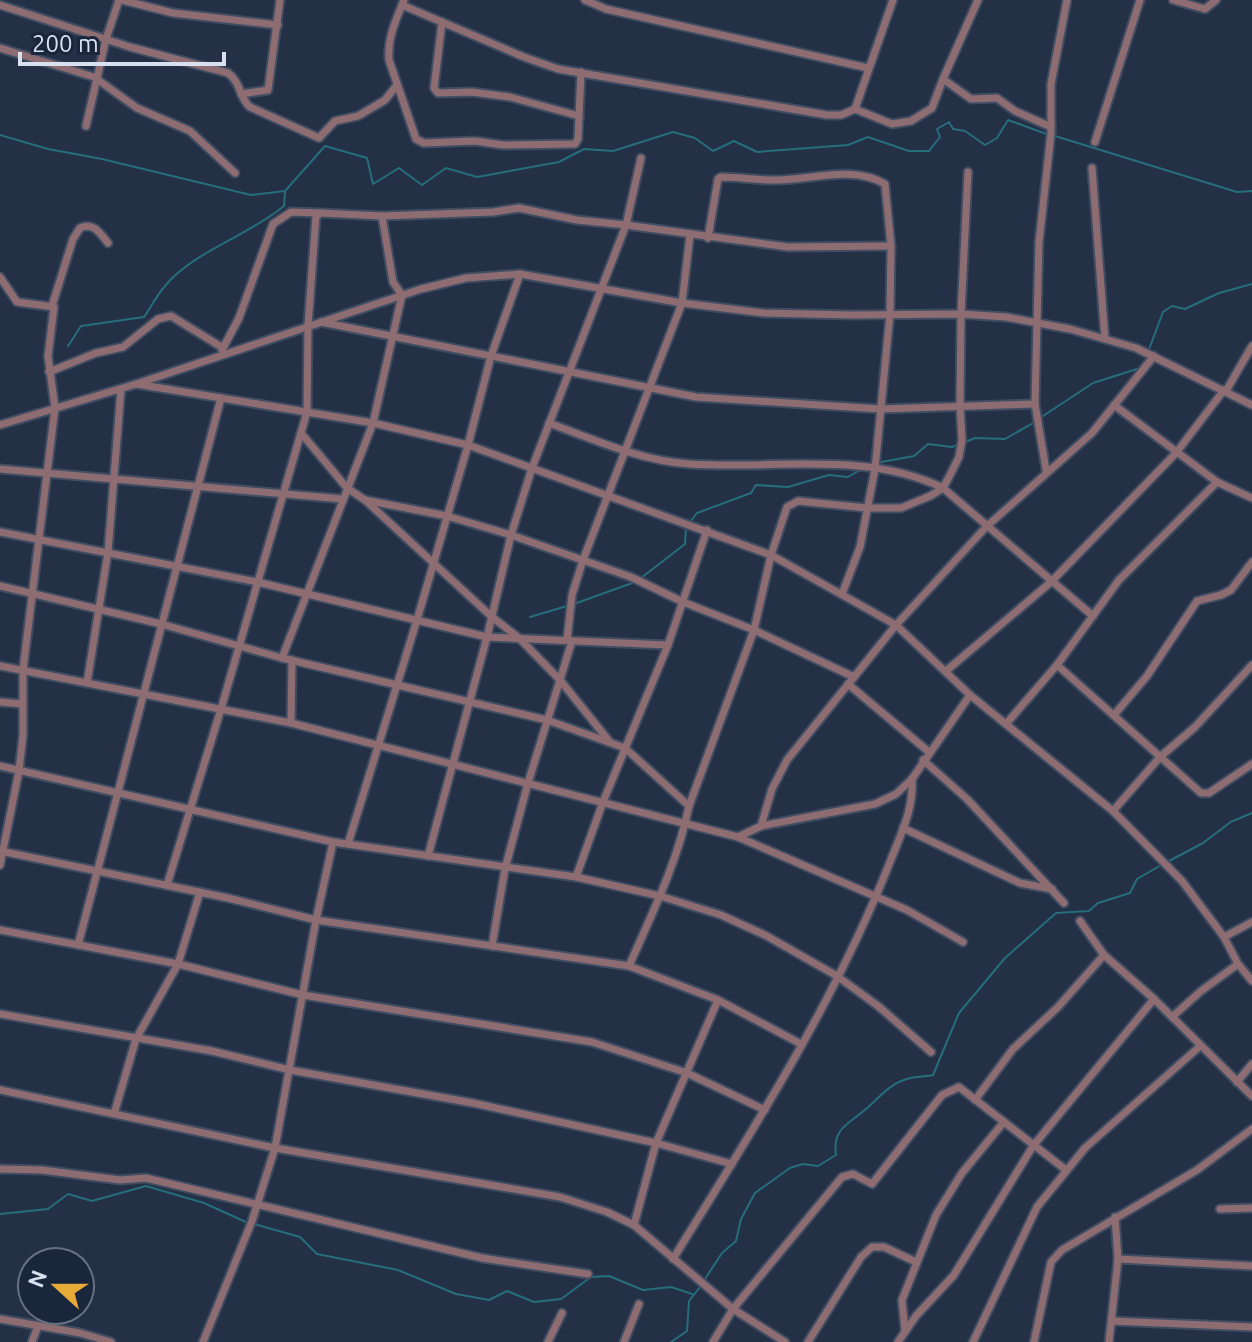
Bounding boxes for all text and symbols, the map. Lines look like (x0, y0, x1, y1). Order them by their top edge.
scale bar (20, 16, 224, 66)
text: 200 m (32, 30, 99, 57)
north arrow (16, 1246, 96, 1326)
text: N (22, 1267, 51, 1291)

